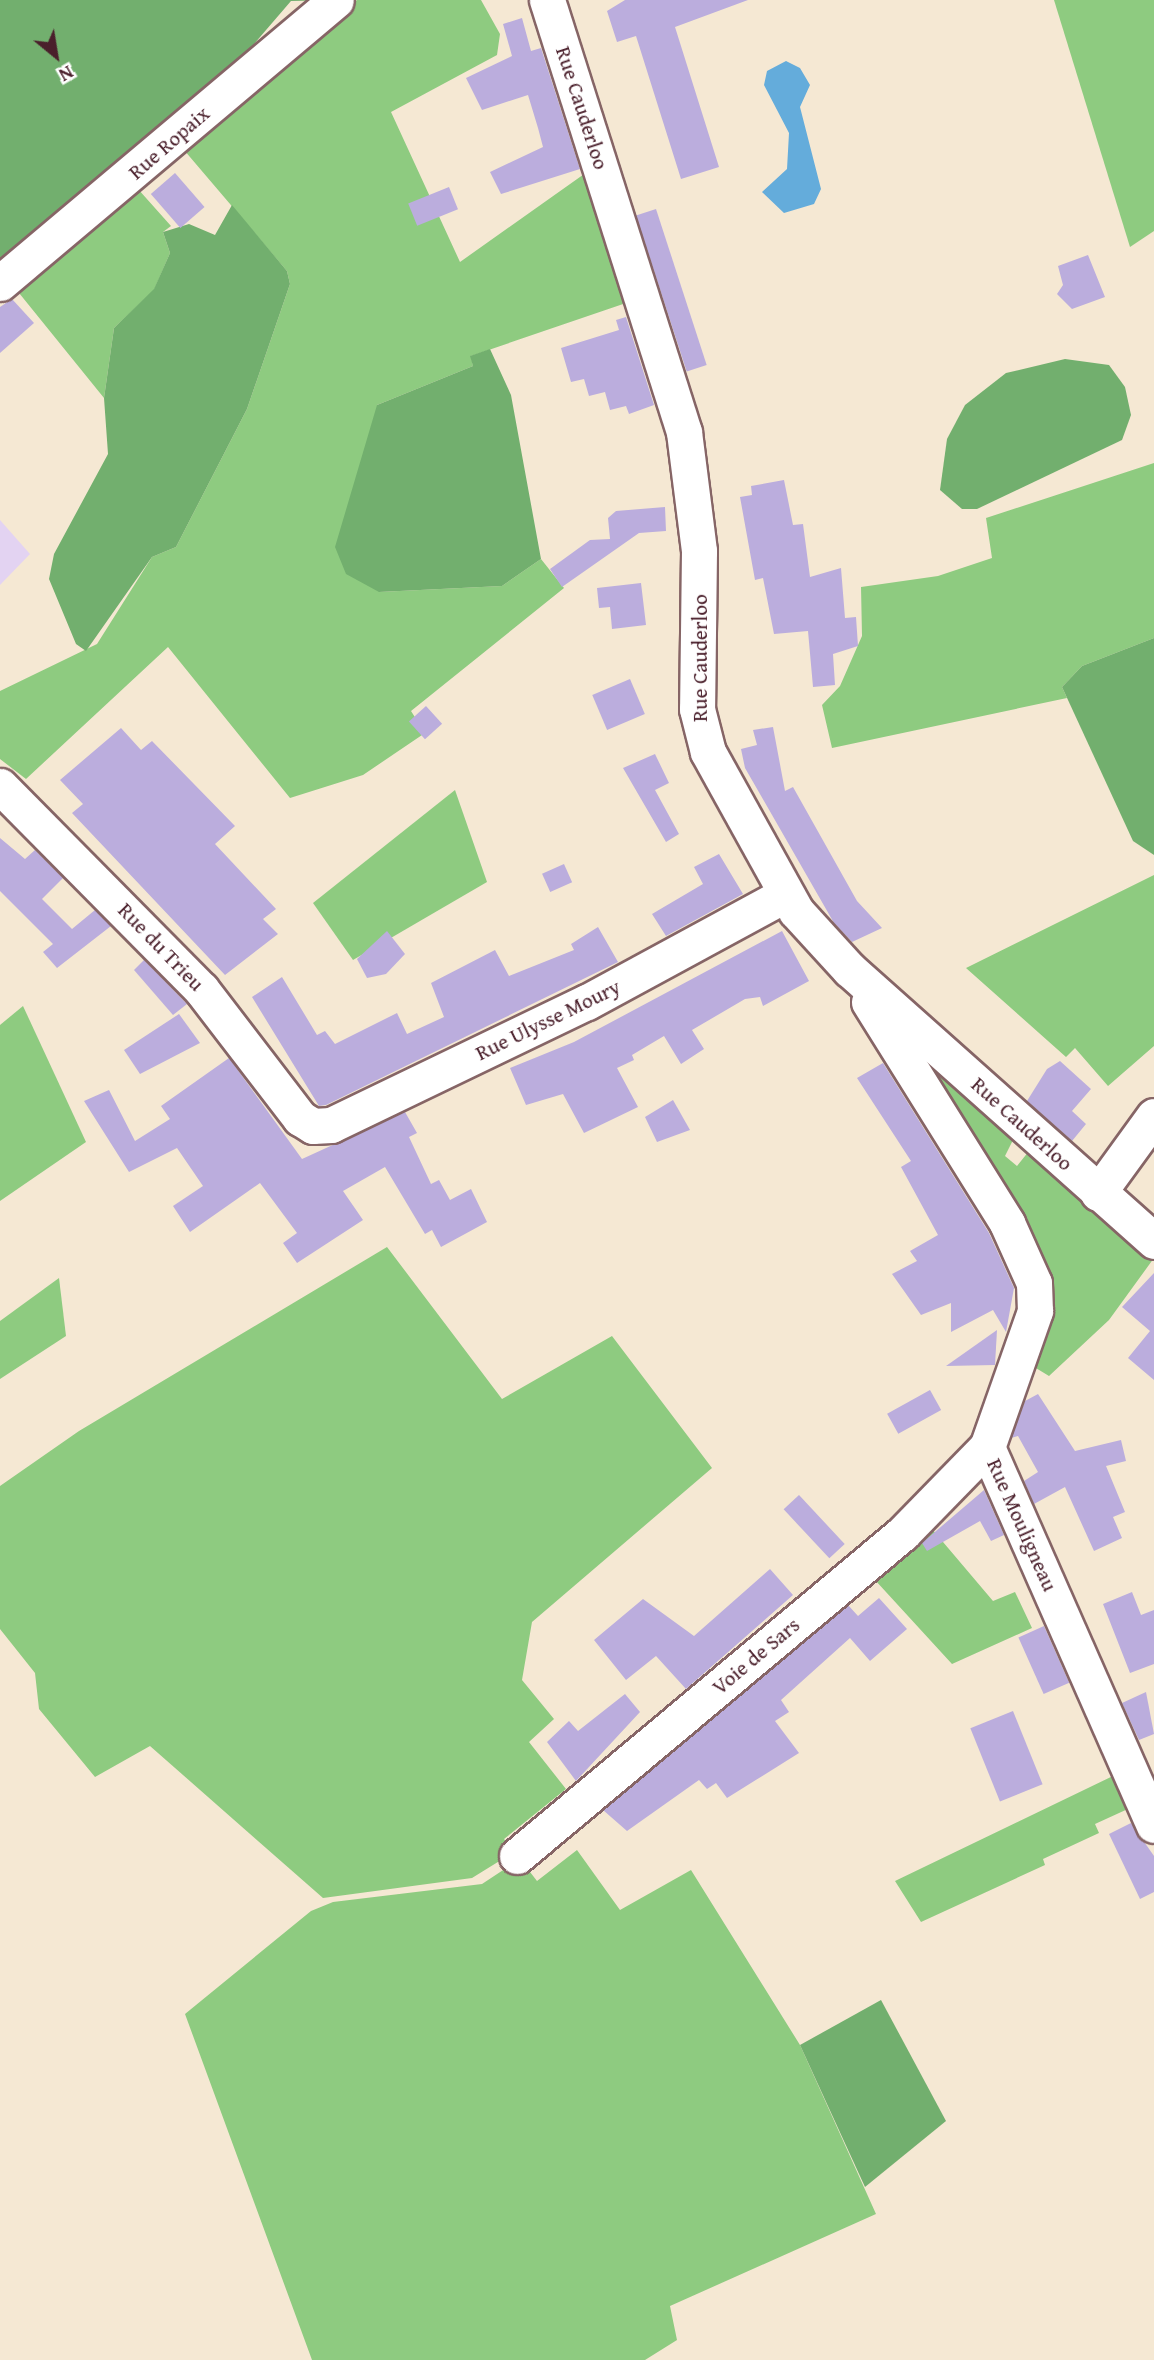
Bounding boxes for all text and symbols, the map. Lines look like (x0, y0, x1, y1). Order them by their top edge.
north arrow (21, 21, 91, 91)
street label: Rue Cauderloo (550, 43, 614, 173)
text: N (54, 59, 79, 89)
street label: Rue Ropaix (124, 101, 214, 185)
street label: Rue Cauderloo (687, 594, 713, 722)
street label: Rue du Trieu (113, 898, 209, 996)
street label: Rue Ulysse Moury (472, 974, 624, 1066)
street label: Rue Cauderloo (966, 1072, 1078, 1176)
street label: Rue Mouligneau (982, 1455, 1062, 1595)
street label: Voie de Sars (707, 1612, 805, 1700)

